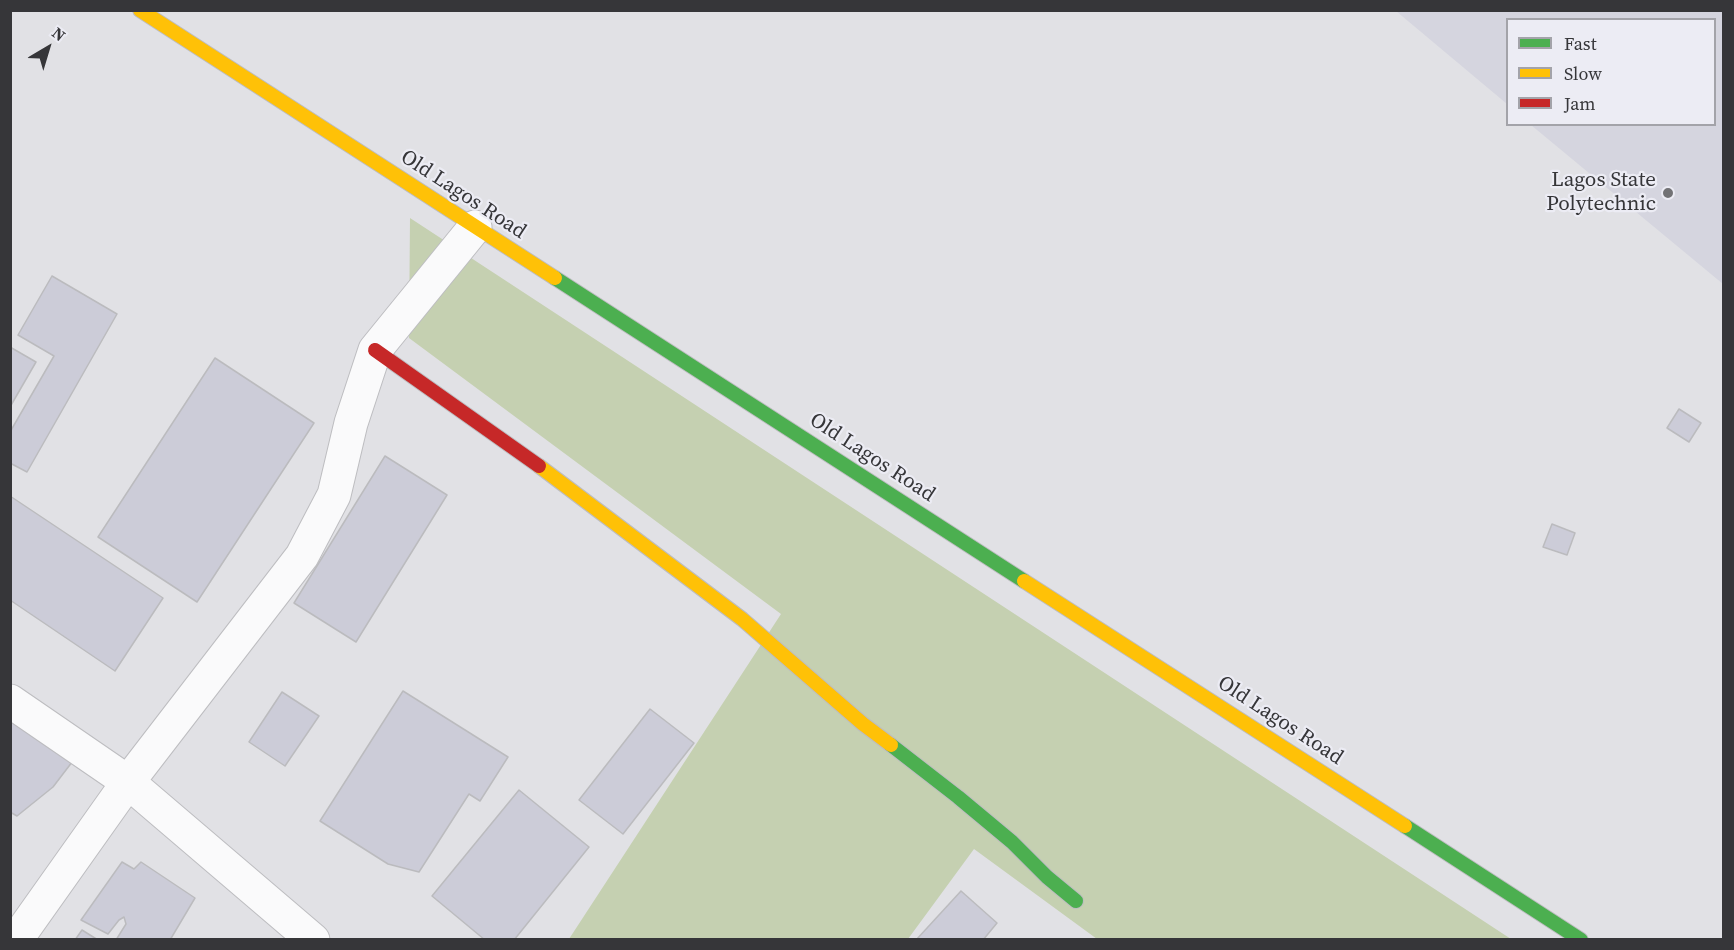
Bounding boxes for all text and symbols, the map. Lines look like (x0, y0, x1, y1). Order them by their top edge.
north arrow (18, 18, 78, 78)
legend (1506, 18, 1716, 126)
text: N (48, 22, 70, 46)
text: Fast (1564, 31, 1597, 56)
text: Slow (1564, 61, 1602, 86)
text: Jam (1564, 91, 1596, 116)
street label: Old Lagos Road (395, 145, 531, 245)
place label: Lagos State Polytechnic (1546, 168, 1656, 218)
marker: Lagos State Polytechnic (1661, 186, 1675, 200)
street label: Old Lagos Road (804, 408, 940, 508)
street label: Old Lagos Road (1212, 671, 1348, 771)

